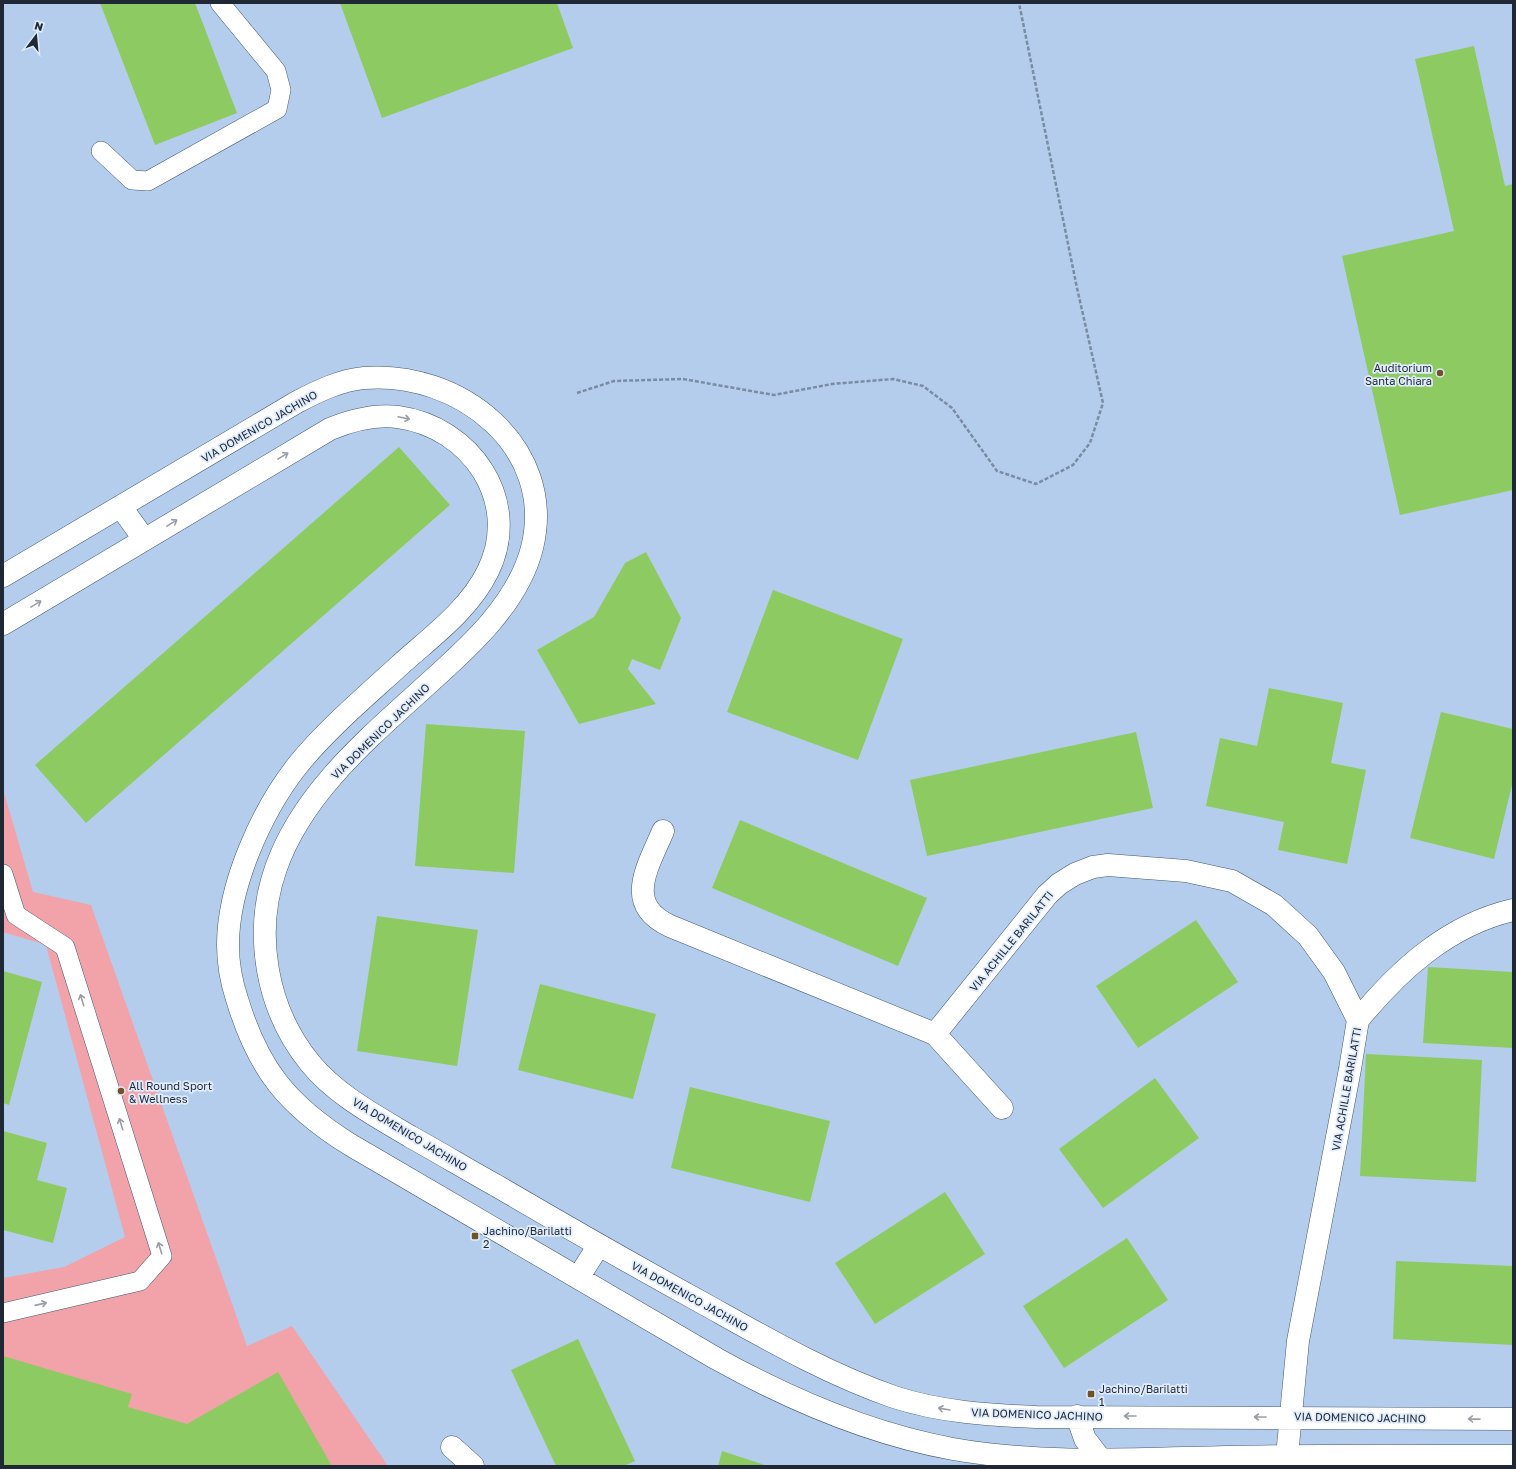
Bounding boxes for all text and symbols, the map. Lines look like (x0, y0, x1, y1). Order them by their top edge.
north arrow (16, 16, 56, 56)
text: N (33, 19, 45, 33)
place label: Auditorium Santa Chiara (1365, 361, 1432, 387)
marker: Auditorium Santa Chiara (1435, 368, 1445, 378)
street label: VIA DOMENICO JACHINO (199, 387, 319, 465)
one-way arrow (397, 415, 410, 423)
one-way arrow (277, 451, 289, 459)
one-way arrow (166, 518, 178, 526)
one-way arrow (30, 600, 41, 608)
street label: VIA DOMENICO JACHINO (328, 681, 432, 781)
street label: VIA ACHILLE BARILATTI (966, 888, 1056, 994)
one-way arrow (78, 993, 85, 1006)
street label: VIA ACHILLE BARILATTI (1329, 1026, 1363, 1152)
place label: All Round Sport & Wellness (129, 1079, 212, 1105)
marker: All Round Sport & Wellness (116, 1086, 126, 1096)
street label: VIA DOMENICO JACHINO (350, 1094, 470, 1174)
one-way arrow (117, 1117, 124, 1130)
place label: Jachino/Barilatti 2 (483, 1224, 572, 1250)
marker: Jachino/Barilatti 2 (470, 1231, 480, 1241)
one-way arrow (156, 1242, 163, 1255)
street label: VIA DOMENICO JACHINO (629, 1258, 751, 1334)
one-way arrow (34, 1300, 47, 1308)
place label: Jachino/Barilatti 1 (1099, 1382, 1188, 1408)
marker: Jachino/Barilatti 1 (1086, 1389, 1096, 1399)
one-way arrow (938, 1405, 951, 1413)
street label: VIA DOMENICO JACHINO (971, 1405, 1103, 1423)
street label: VIA DOMENICO JACHINO (1294, 1409, 1426, 1425)
one-way arrow (1124, 1412, 1137, 1420)
one-way arrow (1254, 1413, 1267, 1421)
one-way arrow (1468, 1415, 1481, 1422)

